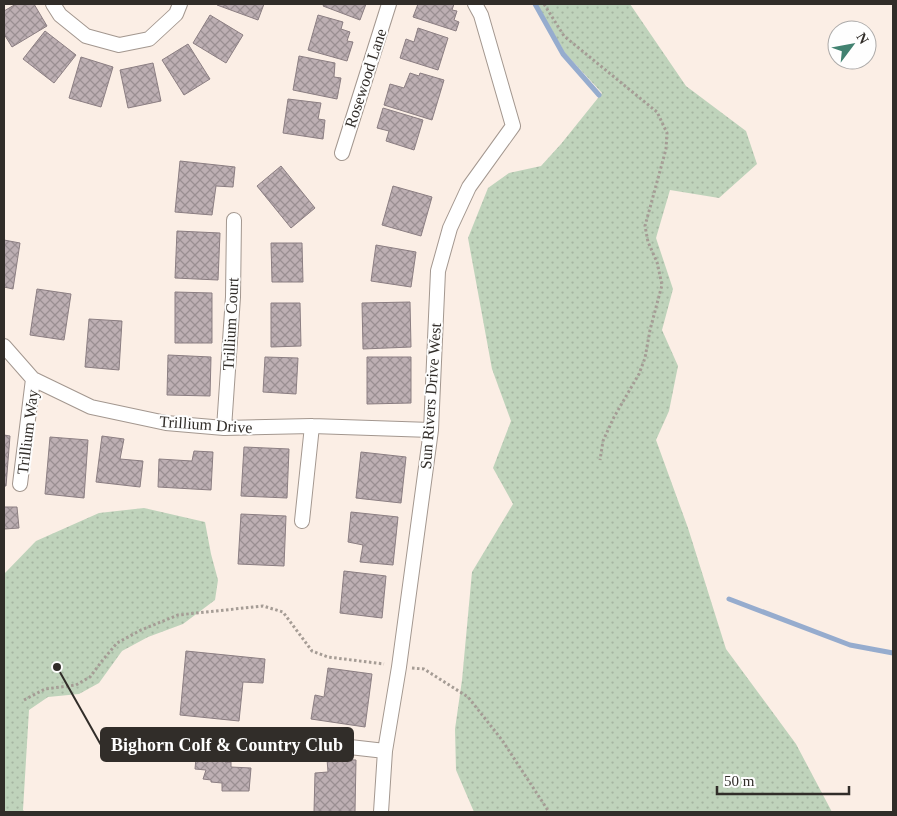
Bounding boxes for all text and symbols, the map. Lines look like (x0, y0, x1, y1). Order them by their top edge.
north arrow (827, 20, 877, 70)
street label: Rosewood Lane (341, 26, 390, 130)
text: N (854, 30, 872, 47)
street label: Trillium Court (220, 276, 241, 371)
street label: Sun Rivers Drive West (417, 322, 444, 470)
street label: Trillium Way (14, 389, 42, 476)
street label: Trillium Drive (159, 413, 253, 436)
callout: Bighorn Colf & Country Club (101, 728, 353, 761)
text: Bighorn Colf & Country Club (111, 735, 343, 755)
scale bar (717, 764, 850, 796)
text: 50 m (724, 773, 755, 789)

